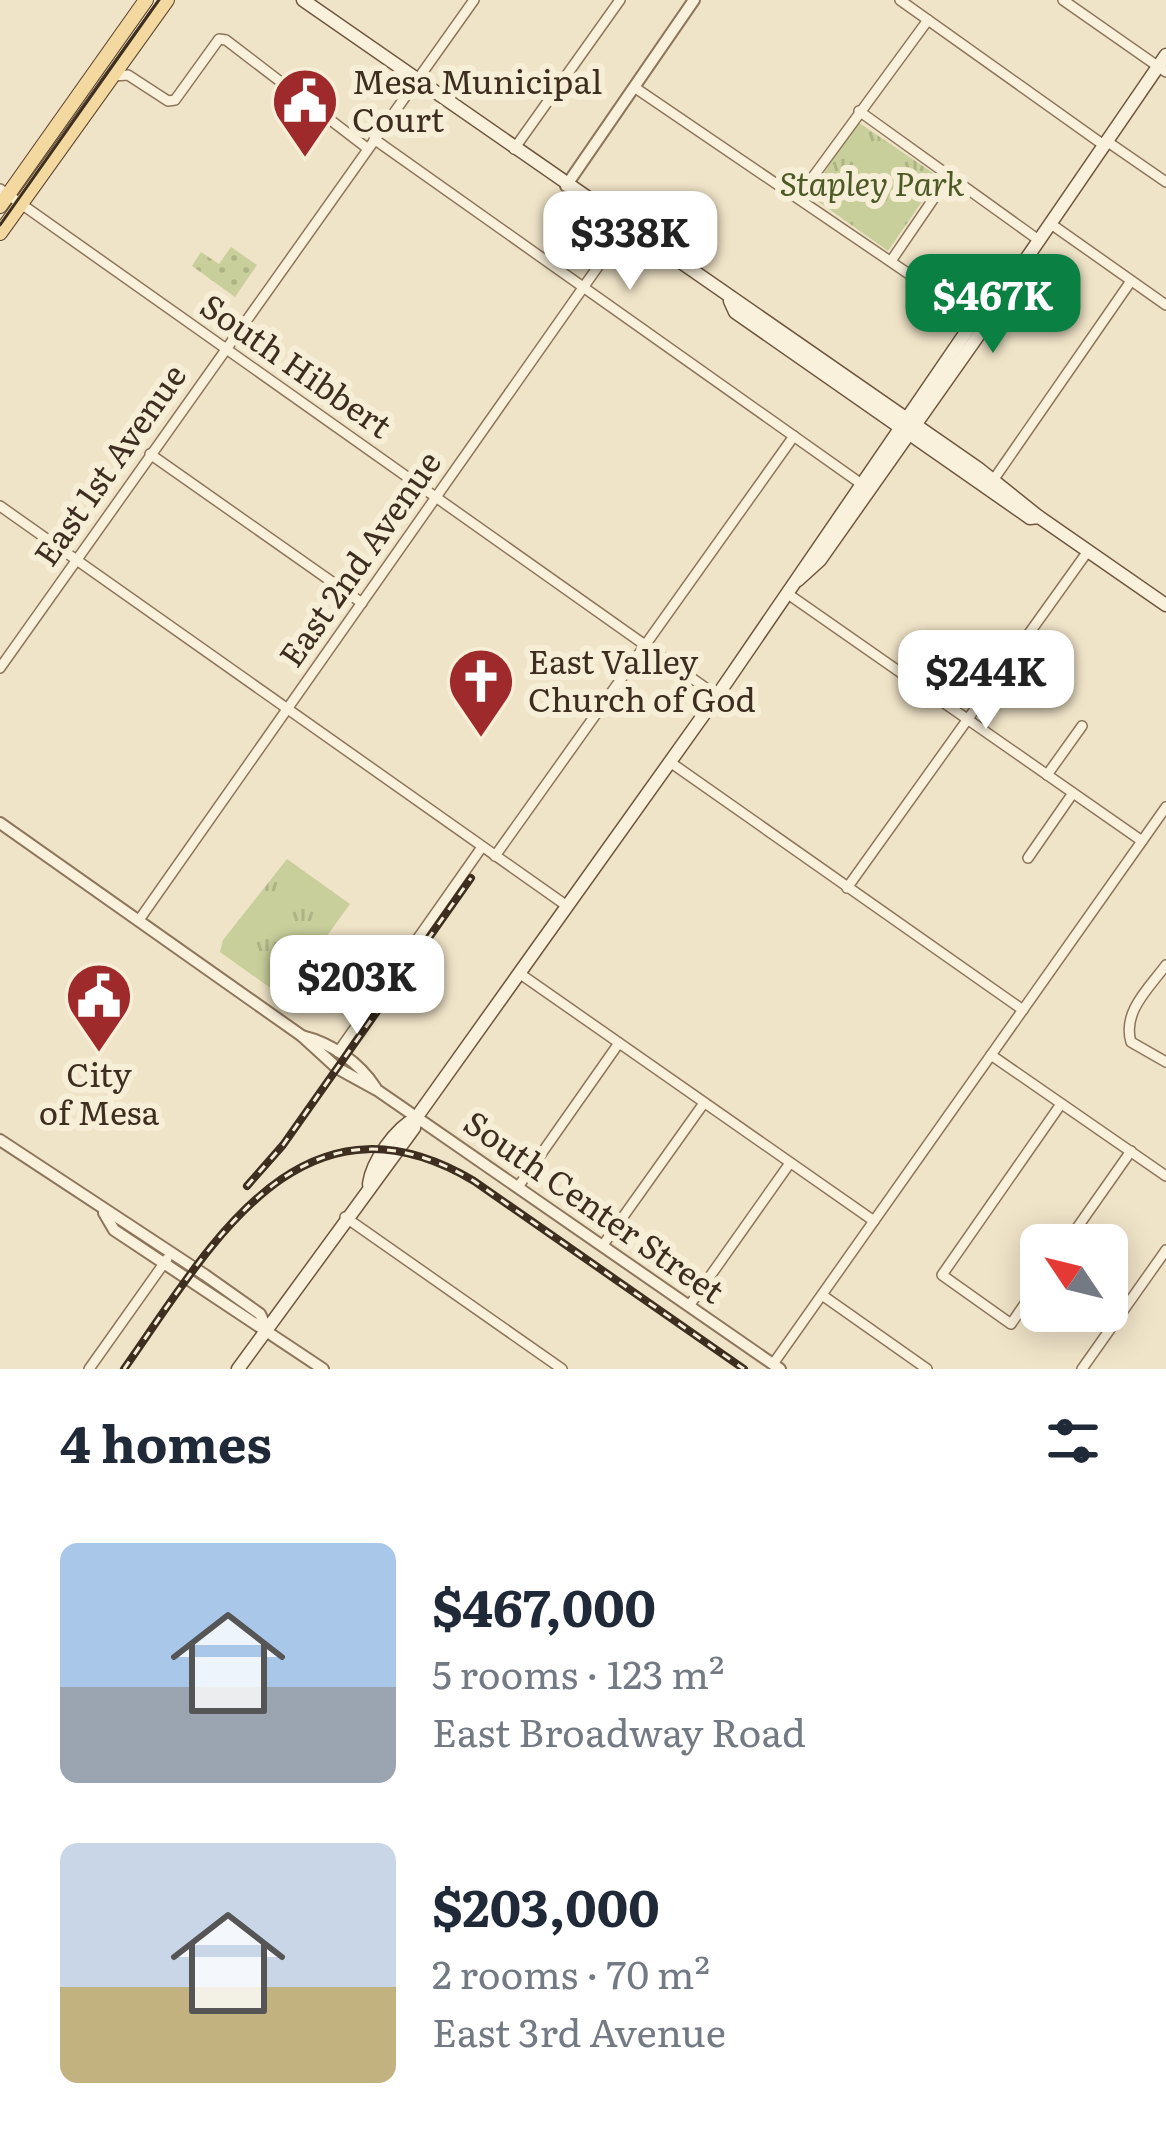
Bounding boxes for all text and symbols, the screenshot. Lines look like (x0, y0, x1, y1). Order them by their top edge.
place label: Mesa Municipal Court (352, 55, 602, 142)
public building icon: Mesa Municipal Court (270, 66, 340, 160)
park label: Stapley Park (780, 157, 964, 206)
pin: $338K (546, 191, 714, 293)
text: $338K (570, 201, 690, 259)
pin: $467K (909, 254, 1077, 356)
text: $467K (932, 264, 1054, 322)
street label: South Hibbert (192, 280, 404, 448)
street label: East 1st Avenue (20, 353, 196, 575)
street label: East 2nd Avenue (265, 439, 451, 676)
pin: $244K (902, 630, 1070, 732)
place label: East Valley Church of God (528, 635, 756, 722)
text: $244K (925, 640, 1047, 698)
church icon: East Valley Church of God (446, 646, 516, 740)
pin: $203K (273, 935, 441, 1037)
text: $203K (297, 945, 417, 1003)
public building icon: City of Mesa (64, 961, 134, 1055)
place label: City of Mesa (39, 1048, 159, 1135)
street label: South Center Street (455, 1097, 736, 1314)
north arrow (1020, 1224, 1128, 1332)
map controls (1020, 1224, 1128, 1332)
text: 4 homes (60, 1403, 272, 1479)
icon: filters (1040, 1408, 1106, 1474)
text: $467,000 (432, 1567, 656, 1643)
icon: home (156, 1591, 300, 1735)
text: 5 rooms · 123 m² (432, 1643, 725, 1701)
text: East Broadway Road (432, 1701, 806, 1759)
text: $203,000 (432, 1867, 660, 1943)
icon: home (156, 1891, 300, 2035)
text: 2 rooms · 70 m² (432, 1943, 710, 2001)
text: East 3rd Avenue (432, 2001, 726, 2059)

